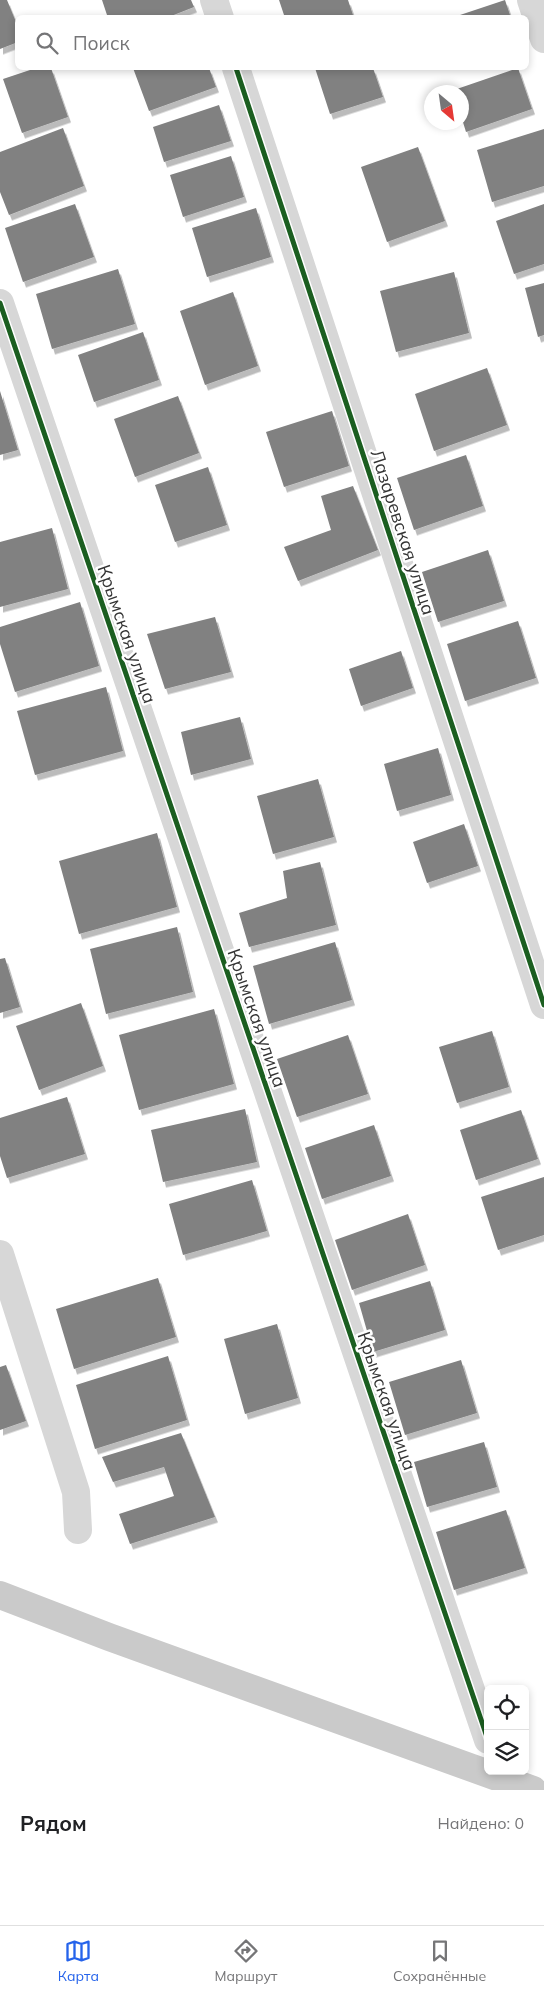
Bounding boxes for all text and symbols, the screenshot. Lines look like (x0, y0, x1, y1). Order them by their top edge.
search box (15, 15, 529, 70)
icon: search (33, 29, 61, 57)
text: Поиск (73, 31, 130, 55)
north arrow (424, 85, 469, 130)
street label: Лазаревская улица (365, 446, 441, 618)
street label: Крымская улица (93, 562, 161, 706)
street label: Крымская улица (223, 946, 291, 1090)
street label: Крымская улица (353, 1329, 421, 1473)
map controls (484, 1685, 529, 1775)
button: locate (484, 1685, 529, 1730)
button: layers (484, 1730, 529, 1775)
text: Рядом (20, 1810, 87, 1836)
text: Найдено: 0 (438, 1813, 524, 1833)
tab: Карта (58, 1937, 99, 1985)
tab: Маршрут (215, 1937, 277, 1985)
tab: Сохранённые (393, 1937, 486, 1985)

